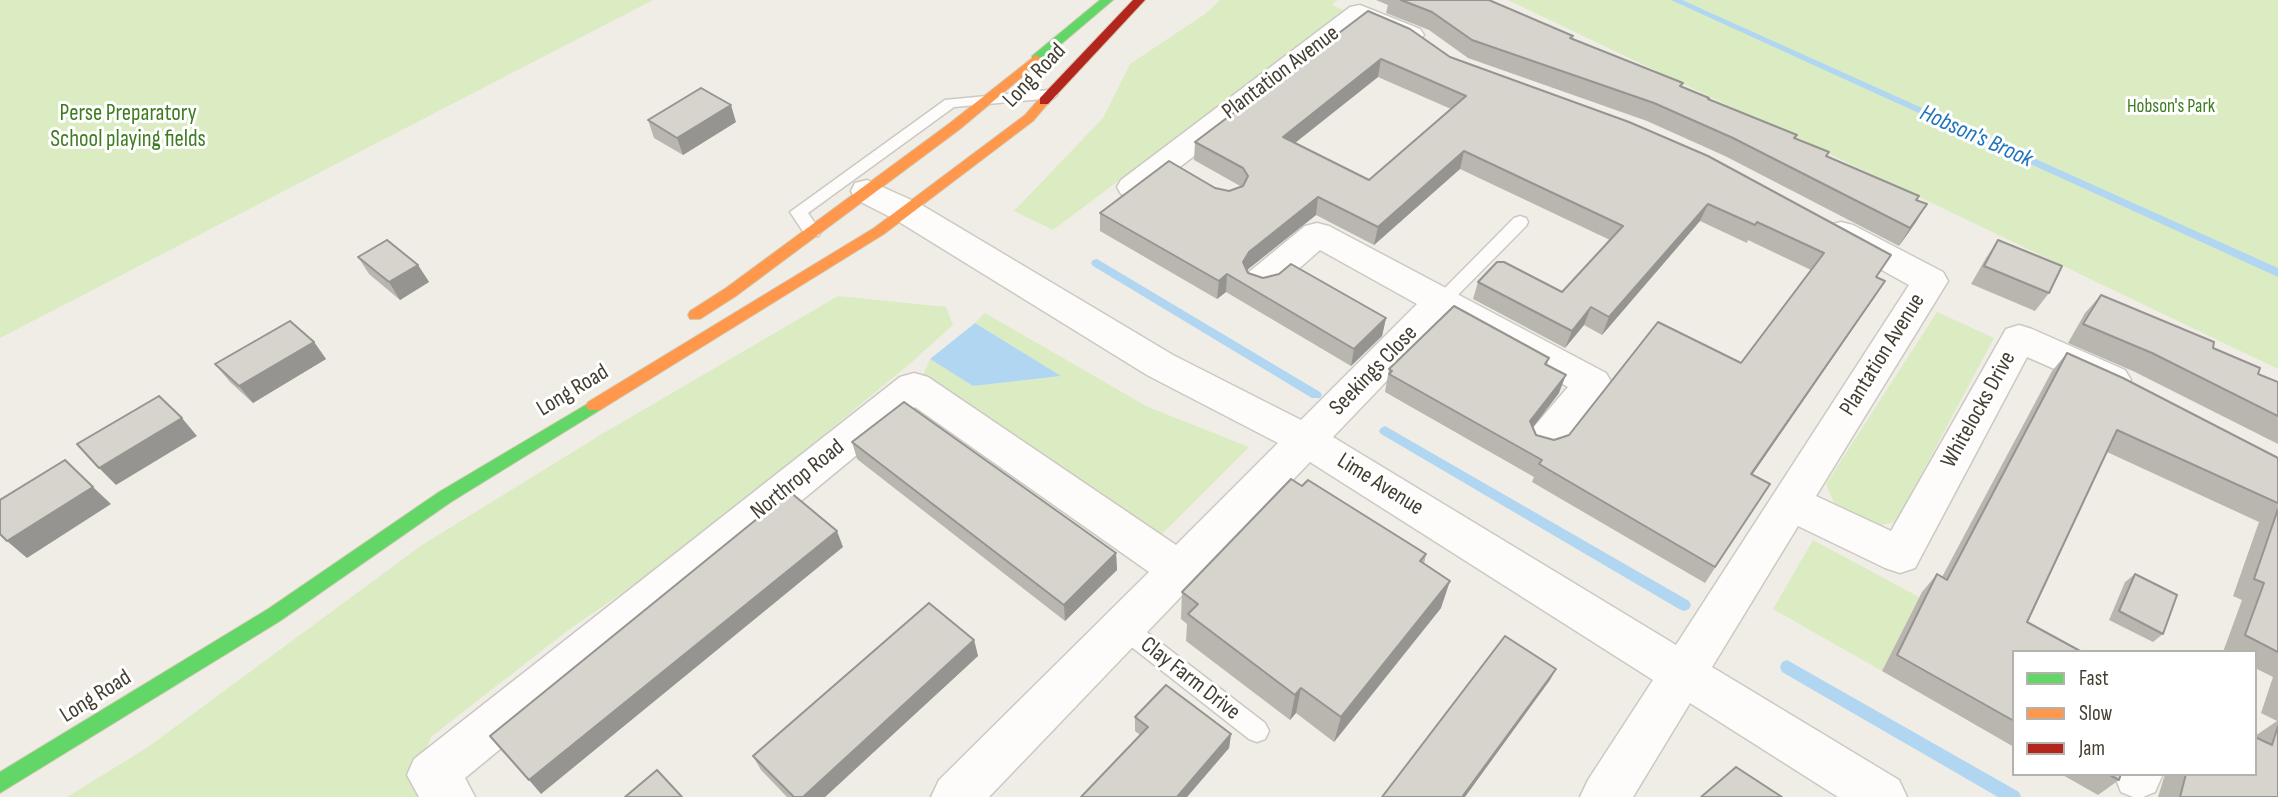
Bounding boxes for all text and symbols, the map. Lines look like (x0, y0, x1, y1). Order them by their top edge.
street label: Plantation Avenue (1217, 20, 1345, 126)
street label: Long Road (998, 38, 1072, 114)
park label: Hobson's Park (2127, 96, 2215, 118)
water label: Hobson's Brook (1915, 99, 2037, 175)
park label: Perse Preparatory School playing fields (50, 100, 206, 154)
street label: Plantation Avenue (1834, 289, 1932, 421)
street label: Seekings Close (1324, 320, 1424, 422)
street label: Whitelocks Drive (1936, 347, 2022, 473)
street label: Long Road (532, 359, 614, 423)
street label: Northrop Road (746, 434, 850, 526)
street label: Lime Avenue (1332, 448, 1428, 522)
street label: Clay Farm Drive (1135, 631, 1245, 727)
legend (2012, 650, 2257, 776)
street label: Long Road (55, 664, 137, 730)
text: Fast (2079, 666, 2109, 691)
text: Slow (2079, 701, 2112, 726)
text: Jam (2079, 736, 2105, 761)

